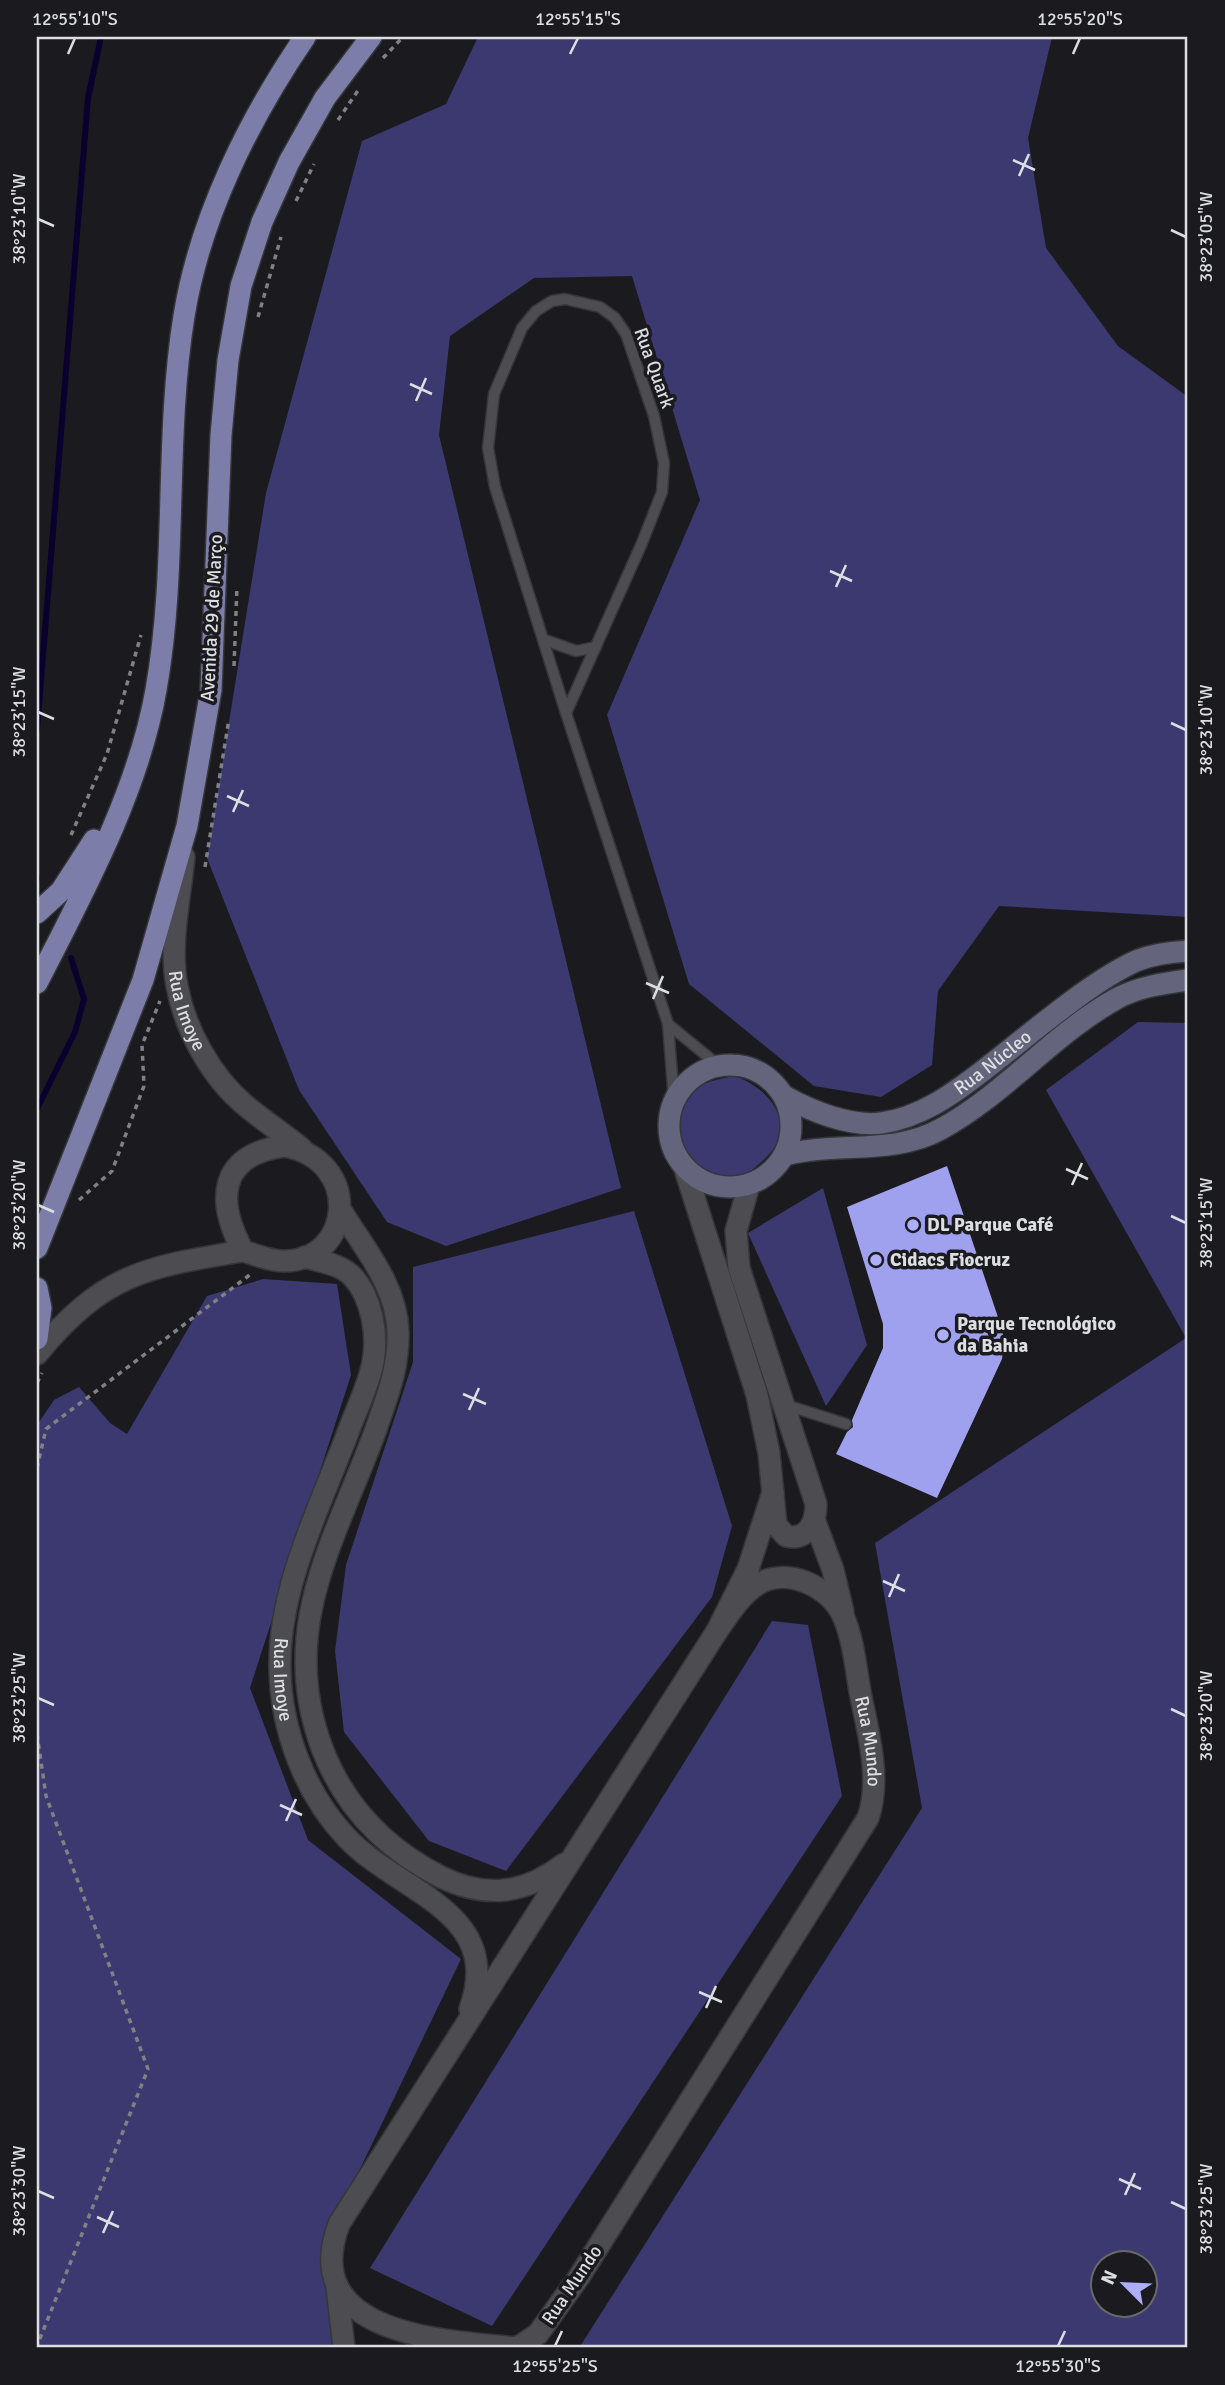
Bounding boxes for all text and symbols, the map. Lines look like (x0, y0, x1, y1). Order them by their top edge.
text: 12°55'10"S (32, 8, 118, 30)
text: 12°55'15"S (535, 8, 621, 30)
text: 12°55'20"S (1037, 8, 1123, 30)
text: 38°23'10"W (8, 174, 30, 264)
text: 38°23'05"W (1195, 192, 1217, 282)
street label: Rua Quark (628, 324, 680, 412)
street label: Avenida 29 de Março (196, 534, 228, 702)
text: 38°23'15"W (8, 667, 30, 757)
text: 38°23'10"W (1195, 685, 1217, 775)
street label: Rua Imoye (163, 969, 211, 1055)
street label: Rua Núcleo (949, 1025, 1037, 1100)
text: 38°23'20"W (8, 1160, 30, 1250)
text: 38°23'15"W (1195, 1178, 1217, 1268)
place label: DL Parque Café (927, 1213, 1053, 1237)
marker: DL Parque Café (905, 1217, 921, 1233)
place label: Cidacs Fiocruz (890, 1248, 1010, 1272)
marker: Cidacs Fiocruz (868, 1252, 884, 1268)
place label: Parque Tecnológico da Bahia (957, 1312, 1116, 1358)
marker: Parque Tecnológico da Bahia (935, 1327, 951, 1343)
street label: Rua Imoye (268, 1637, 298, 1723)
text: 38°23'25"W (8, 1653, 30, 1743)
text: 38°23'20"W (1195, 1671, 1217, 1761)
street label: Rua Mundo (849, 1694, 886, 1787)
text: 38°23'30"W (8, 2146, 30, 2236)
text: 38°23'25"W (1195, 2164, 1217, 2254)
street label: Rua Mundo (537, 2240, 608, 2330)
north arrow (1088, 2248, 1158, 2318)
text: N (1096, 2267, 1123, 2288)
text: 12°55'25"S (512, 2355, 598, 2377)
text: 12°55'30"S (1015, 2355, 1101, 2377)

